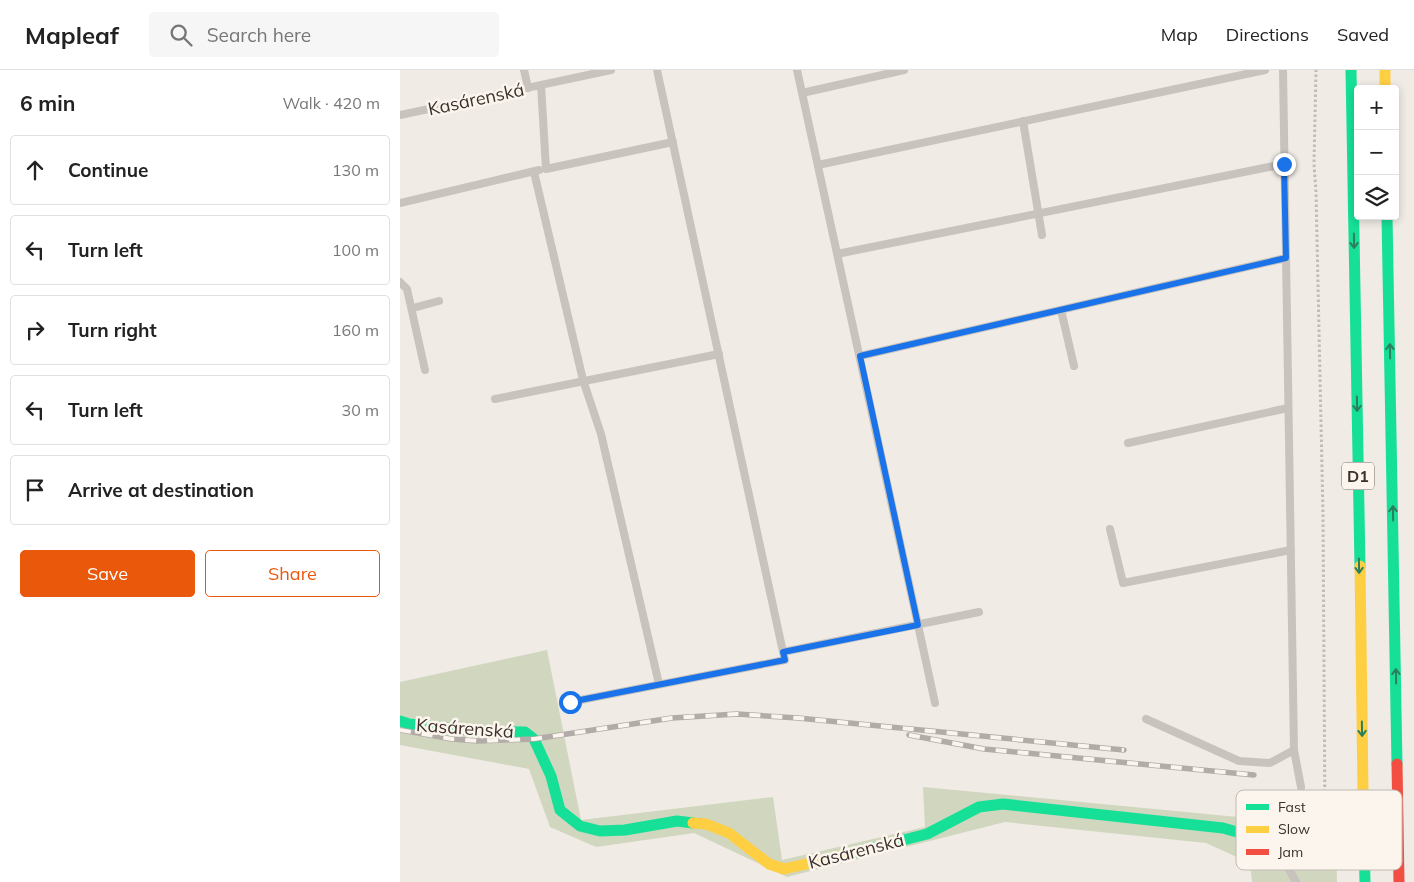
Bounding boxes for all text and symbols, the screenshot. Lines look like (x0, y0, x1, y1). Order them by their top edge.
search box (149, 12, 499, 57)
text: Mapleaf (25, 20, 119, 50)
icon: search (167, 21, 195, 49)
text: Search here (207, 23, 311, 47)
text: Map (1161, 23, 1198, 46)
text: Directions (1226, 23, 1309, 46)
text: Saved (1337, 23, 1389, 46)
street label: Kasárenská (426, 78, 526, 120)
map controls (1354, 85, 1399, 220)
button: + (1354, 85, 1399, 130)
text: 6 min (20, 90, 75, 116)
text: Walk · 420 m (282, 93, 380, 113)
button: − (1354, 130, 1399, 175)
route end (1273, 153, 1296, 176)
icon: ahead (21, 156, 49, 184)
text: Continue (68, 158, 148, 182)
text: 130 m (332, 160, 379, 180)
button: layers (1354, 175, 1399, 220)
one-way arrow (1349, 232, 1359, 249)
icon: left (21, 236, 49, 264)
text: Turn left (68, 238, 143, 262)
text: 100 m (332, 240, 379, 260)
icon: right (21, 316, 49, 344)
text: Turn right (68, 318, 157, 342)
text: 160 m (332, 320, 379, 340)
one-way arrow (1385, 343, 1395, 360)
one-way arrow (1352, 395, 1361, 411)
icon: left (21, 396, 49, 424)
text: Turn left (68, 398, 143, 422)
text: 30 m (342, 400, 379, 420)
road number: D1 (1342, 462, 1374, 490)
icon: arrive (21, 476, 49, 504)
text: Arrive at destination (68, 478, 254, 502)
one-way arrow (1388, 506, 1397, 522)
button: Save (20, 550, 195, 597)
button: Share (205, 550, 380, 597)
one-way arrow (1355, 558, 1364, 574)
one-way arrow (1391, 668, 1400, 684)
route start (559, 691, 582, 714)
street label: Kasárenská (415, 713, 515, 743)
one-way arrow (1357, 720, 1367, 736)
legend (1236, 790, 1402, 870)
text: Fast (1278, 798, 1306, 816)
text: Slow (1278, 820, 1310, 838)
street label: Kasárenská (806, 828, 906, 874)
text: Jam (1278, 843, 1303, 861)

